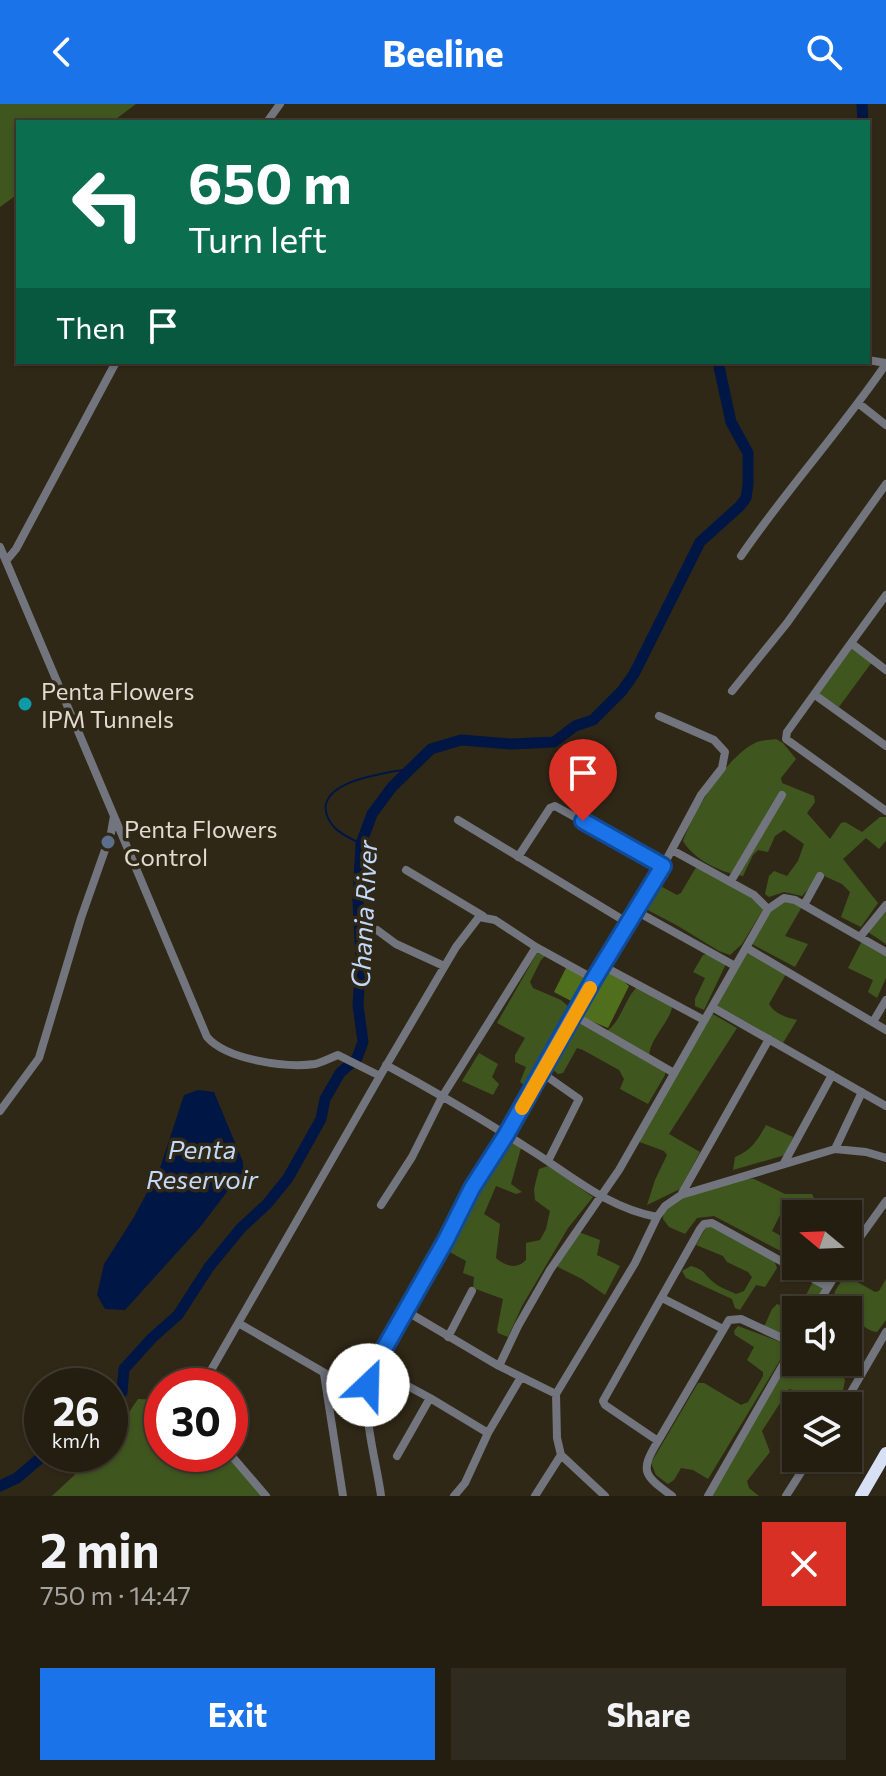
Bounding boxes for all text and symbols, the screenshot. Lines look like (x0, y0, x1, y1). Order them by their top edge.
icon: back (40, 30, 84, 74)
text: Beeline (382, 30, 504, 74)
icon: search (802, 30, 846, 74)
text: 650 m (188, 147, 352, 216)
icon: left (56, 152, 160, 256)
text: Turn left (188, 216, 327, 260)
icon: arrive (141, 304, 185, 348)
text: Then (56, 308, 125, 345)
place label: Penta Flowers IPM Tunnels (41, 676, 194, 733)
marker: Penta Flowers IPM Tunnels (16, 695, 34, 713)
pin (549, 739, 617, 821)
icon: arrive (561, 751, 605, 795)
place label: Penta Flowers Control (124, 814, 277, 871)
marker: Penta Flowers Control (99, 833, 117, 851)
water label: Chania River (344, 838, 382, 989)
water label: Penta Reservoir (146, 1133, 260, 1194)
north arrow (782, 1200, 862, 1280)
map controls (782, 1200, 862, 1472)
button: sound (782, 1296, 862, 1376)
position arrow (326, 1343, 410, 1427)
speed limit sign: 30 (144, 1368, 248, 1472)
text: 26 (52, 1385, 100, 1434)
button: layers (782, 1392, 862, 1472)
text: km/h (52, 1428, 100, 1452)
text: 2 min (40, 1519, 160, 1578)
button: close (762, 1522, 846, 1606)
text: 750 m · 14:47 (40, 1579, 191, 1610)
button: Exit (40, 1668, 435, 1760)
button: Share (451, 1668, 846, 1760)

